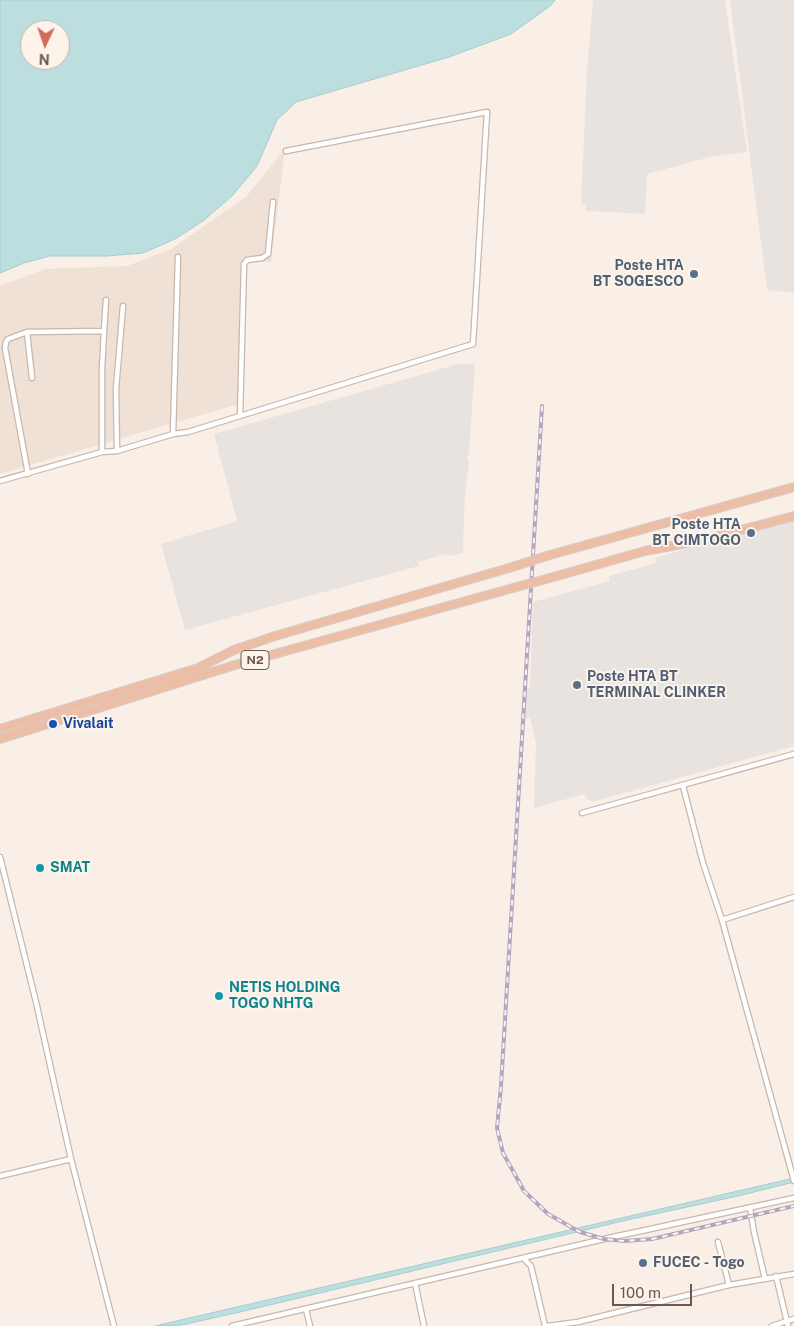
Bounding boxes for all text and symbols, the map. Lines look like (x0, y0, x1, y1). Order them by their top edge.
north arrow (20, 20, 70, 70)
text: N (38, 51, 50, 67)
place label: Poste HTA BT SOGESCO (593, 258, 684, 290)
marker: Poste HTA BT SOGESCO (688, 268, 700, 280)
place label: Poste HTA BT CIMTOGO (652, 517, 741, 550)
marker: Poste HTA BT CIMTOGO (745, 527, 757, 539)
road number: N2 (241, 650, 269, 670)
place label: Poste HTA BT TERMINAL CLINKER (587, 669, 726, 702)
marker: Poste HTA BT TERMINAL CLINKER (571, 679, 583, 691)
place label: Vivalait (63, 716, 114, 732)
marker: Vivalait (47, 718, 59, 730)
place label: SMAT (50, 860, 90, 876)
marker: SMAT (34, 862, 46, 874)
place label: NETIS HOLDING TOGO NHTG (229, 980, 340, 1012)
marker: NETIS HOLDING TOGO NHTG (213, 990, 225, 1002)
place label: FUCEC - Togo (653, 1255, 745, 1271)
marker: FUCEC - Togo (637, 1257, 649, 1269)
scale bar (614, 1274, 694, 1306)
text: 100 m (620, 1284, 661, 1301)

